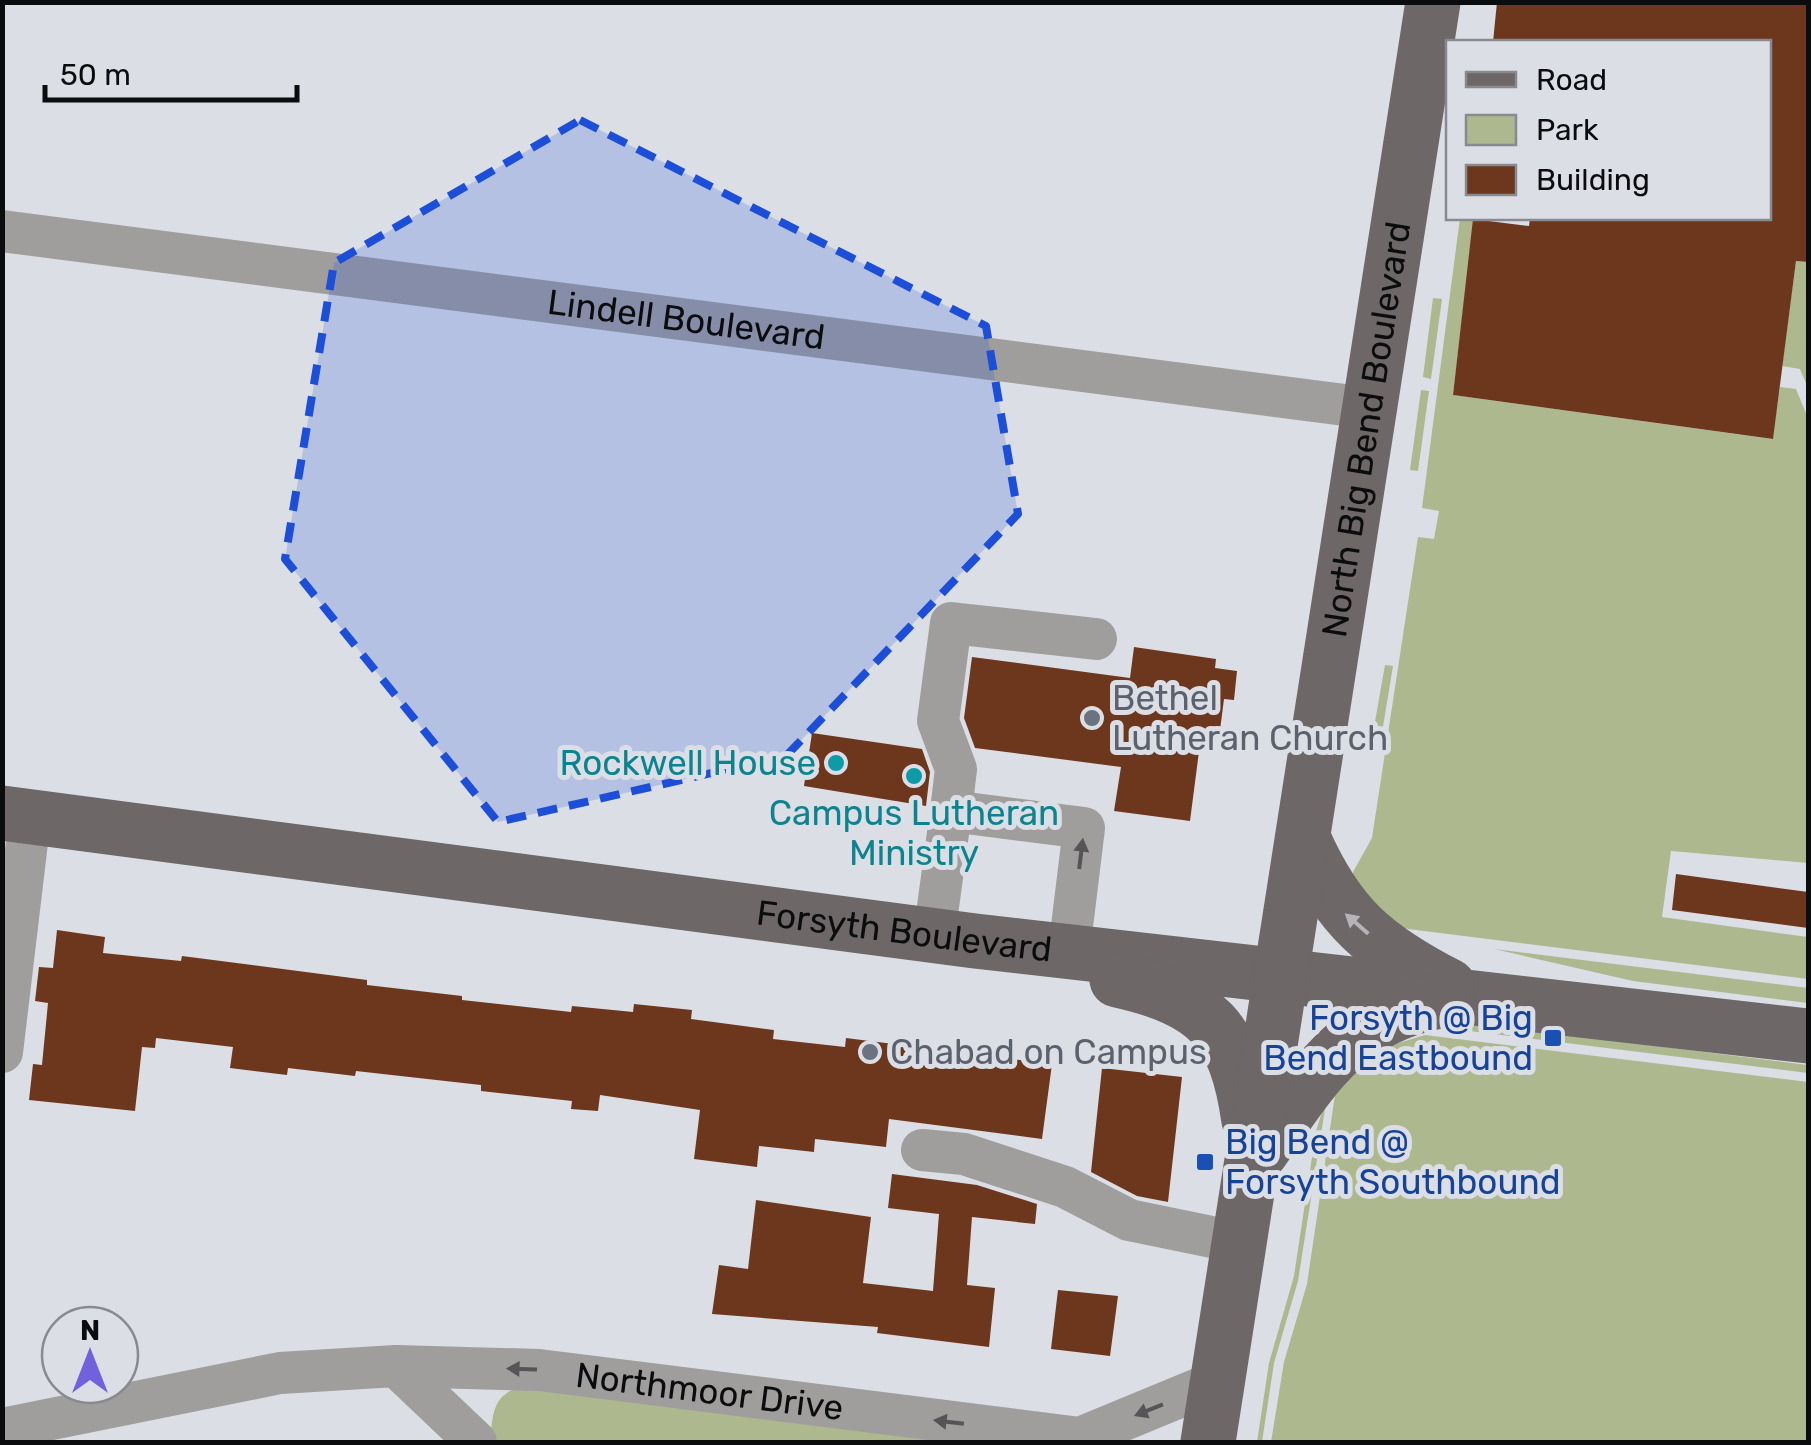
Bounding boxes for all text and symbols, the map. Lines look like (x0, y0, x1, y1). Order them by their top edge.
scale bar (45, 40, 298, 102)
legend (1446, 40, 1771, 220)
text: 50 m (60, 57, 131, 93)
text: Road (1536, 62, 1607, 98)
text: Park (1536, 112, 1599, 148)
text: Building (1536, 162, 1650, 198)
street label: North Big Bend Boulevard (1313, 218, 1419, 640)
street label: Lindell Boulevard (545, 281, 827, 358)
place label: Bethel Lutheran Church (1112, 677, 1388, 759)
marker: Bethel Lutheran Church (1081, 707, 1103, 729)
place label: Rockwell House (559, 742, 816, 784)
marker: Rockwell House (825, 752, 847, 774)
marker: Campus Lutheran Ministry (903, 765, 925, 787)
place label: Campus Lutheran Ministry (769, 792, 1059, 874)
one-way arrow (1073, 837, 1089, 869)
street label: Forsyth Boulevard (754, 891, 1054, 971)
one-way arrow (1345, 914, 1370, 936)
place label: Forsyth @ Big Bend Eastbound (1263, 997, 1533, 1079)
marker: Forsyth @ Big Bend Eastbound (1542, 1027, 1564, 1049)
place label: Chabad on Campus (890, 1031, 1207, 1073)
marker: Chabad on Campus (859, 1041, 881, 1063)
place label: Big Bend @ Forsyth Southbound (1225, 1121, 1561, 1203)
marker: Big Bend @ Forsyth Southbound (1194, 1151, 1216, 1173)
north arrow (40, 1305, 140, 1405)
text: N (80, 1314, 100, 1347)
street label: Northmoor Drive (573, 1354, 846, 1429)
one-way arrow (505, 1361, 537, 1377)
one-way arrow (1134, 1402, 1164, 1418)
one-way arrow (932, 1413, 964, 1429)

